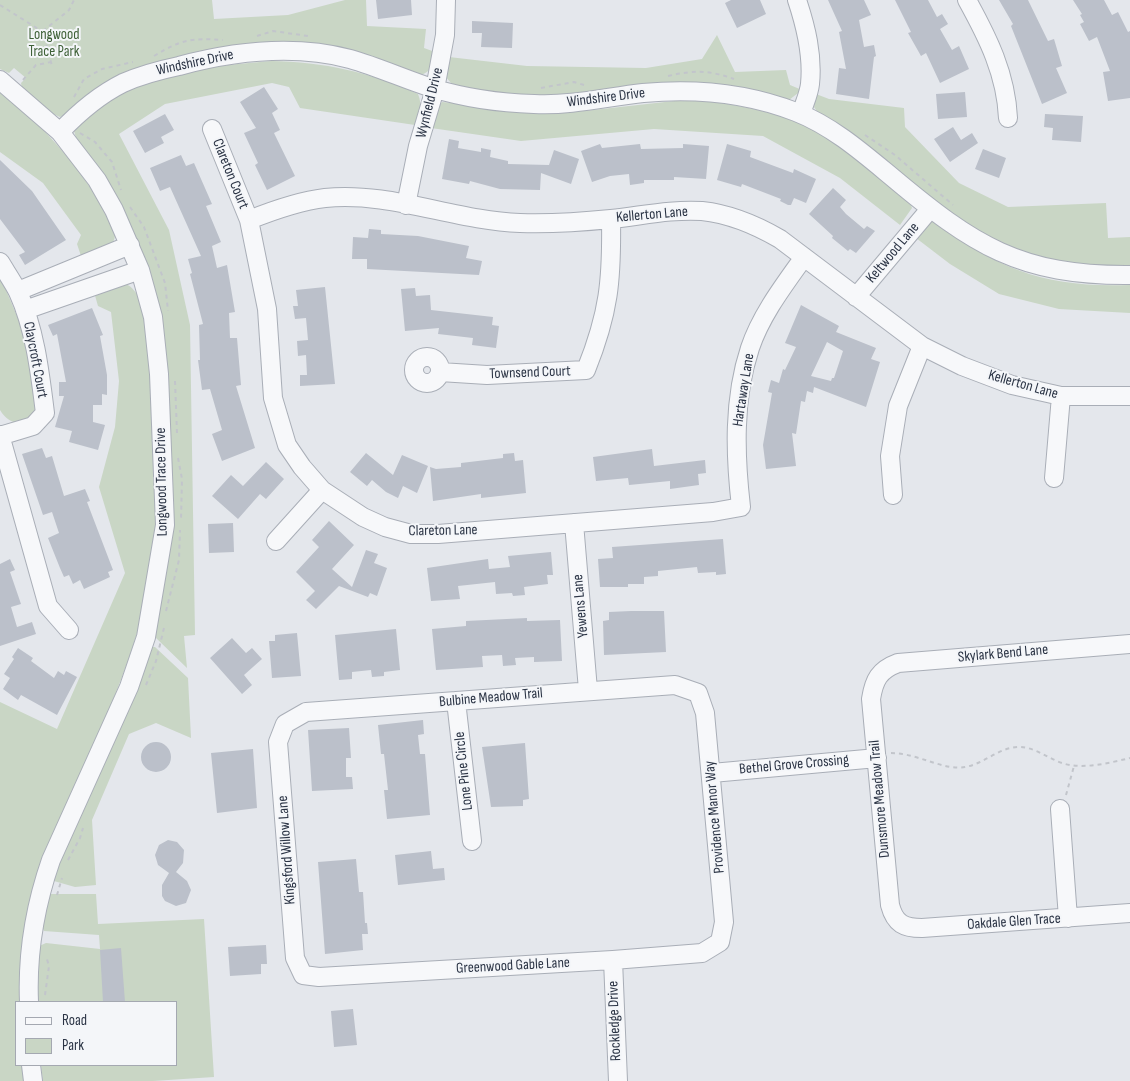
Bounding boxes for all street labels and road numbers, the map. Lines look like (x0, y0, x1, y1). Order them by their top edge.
street label: Windshire Drive (155, 46, 235, 80)
street label: Wynfield Drive (413, 66, 447, 140)
street label: Windshire Drive (566, 84, 646, 112)
street label: Clareton Court (208, 136, 252, 212)
street label: Kellerton Lane (615, 203, 689, 227)
street label: Keltwood Lane (863, 219, 923, 287)
street label: Claycroft Court (19, 320, 51, 400)
street label: Hartaway Lane (729, 352, 759, 428)
street label: Townsend Court (489, 363, 571, 383)
street label: Kellerton Lane (986, 366, 1060, 404)
street label: Longwood Trace Drive (152, 427, 172, 537)
street label: Clareton Lane (408, 521, 478, 541)
street label: Yewens Lane (569, 573, 593, 639)
street label: Skylark Bend Lane (957, 641, 1049, 667)
street label: Bulbine Meadow Trail (438, 685, 544, 711)
street label: Lone Pine Circle (451, 731, 477, 811)
street label: Dunsmore Meadow Trail (866, 739, 894, 859)
street label: Bethel Grove Crossing (738, 751, 850, 779)
street label: Providence Manor Way (701, 760, 729, 874)
street label: Kingsford Willow Lane (274, 795, 300, 905)
street label: Oakdale Glen Trace (967, 910, 1061, 934)
street label: Greenwood Gable Lane (456, 954, 570, 978)
street label: Rockledge Drive (605, 981, 625, 1061)

